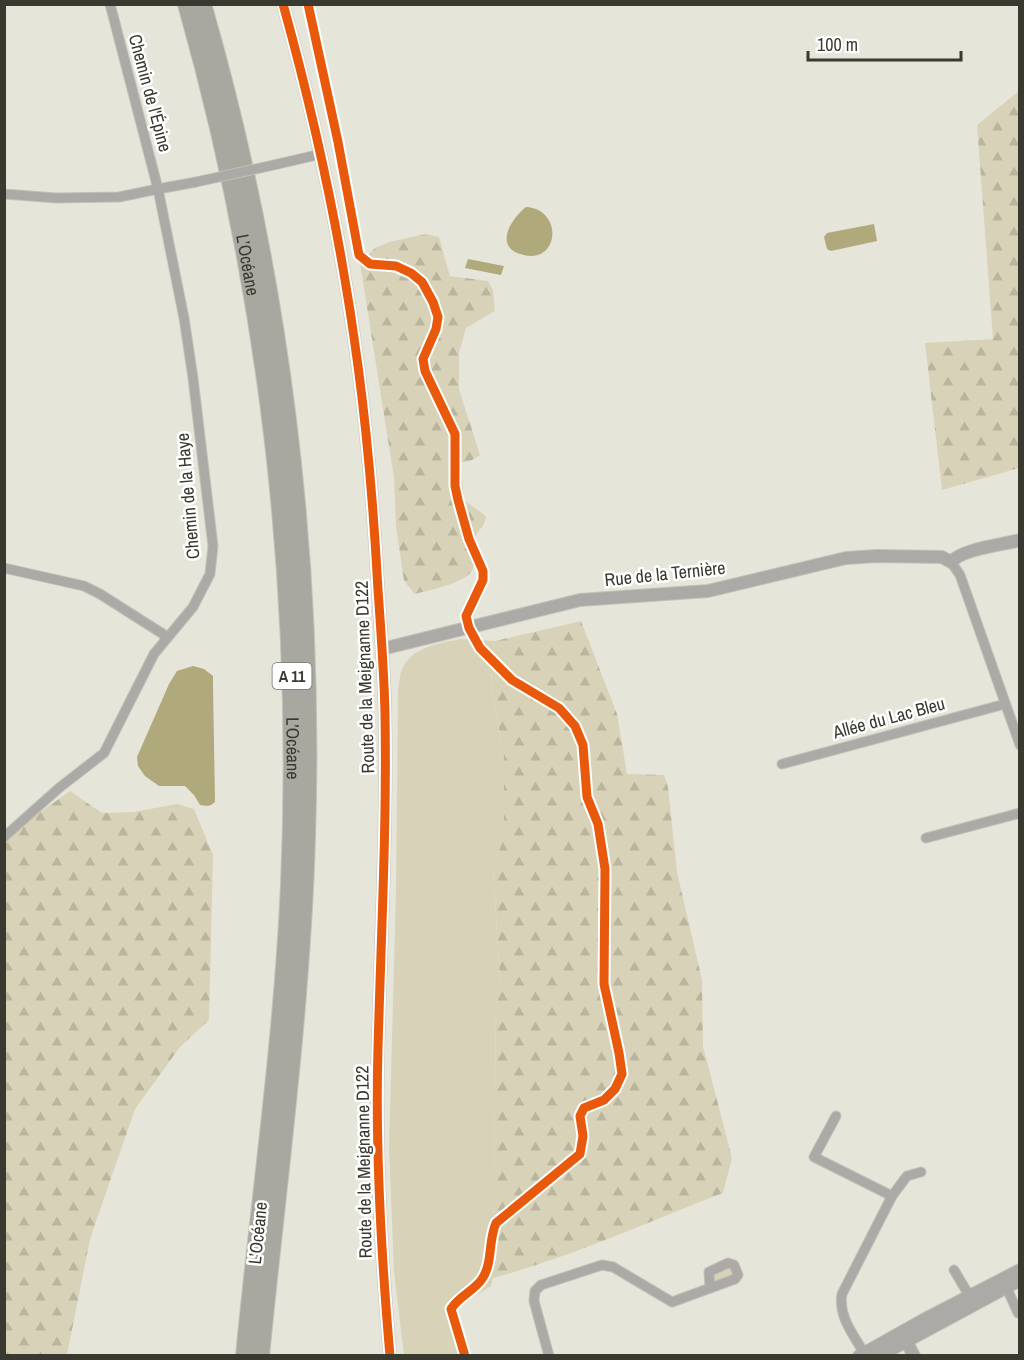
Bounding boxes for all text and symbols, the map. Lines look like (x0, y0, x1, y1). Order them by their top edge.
scale bar (808, 24, 961, 62)
street label: Chemin de l'Épine (123, 31, 178, 155)
text: 100 m (817, 32, 858, 57)
street label: L’Océane (230, 232, 266, 298)
street label: Chemin de la Haye (170, 432, 205, 560)
street label: Rue de la Ternière (603, 555, 727, 592)
street label: Route de la Meignanne D122 (349, 580, 380, 774)
road number: A 11 (272, 663, 312, 689)
street label: Allée du Lac Bleu (829, 691, 948, 745)
street label: L’Océane (280, 717, 306, 780)
street label: Route de la Meignanne D122 (349, 1065, 378, 1259)
street label: L’Océane (242, 1201, 273, 1265)

